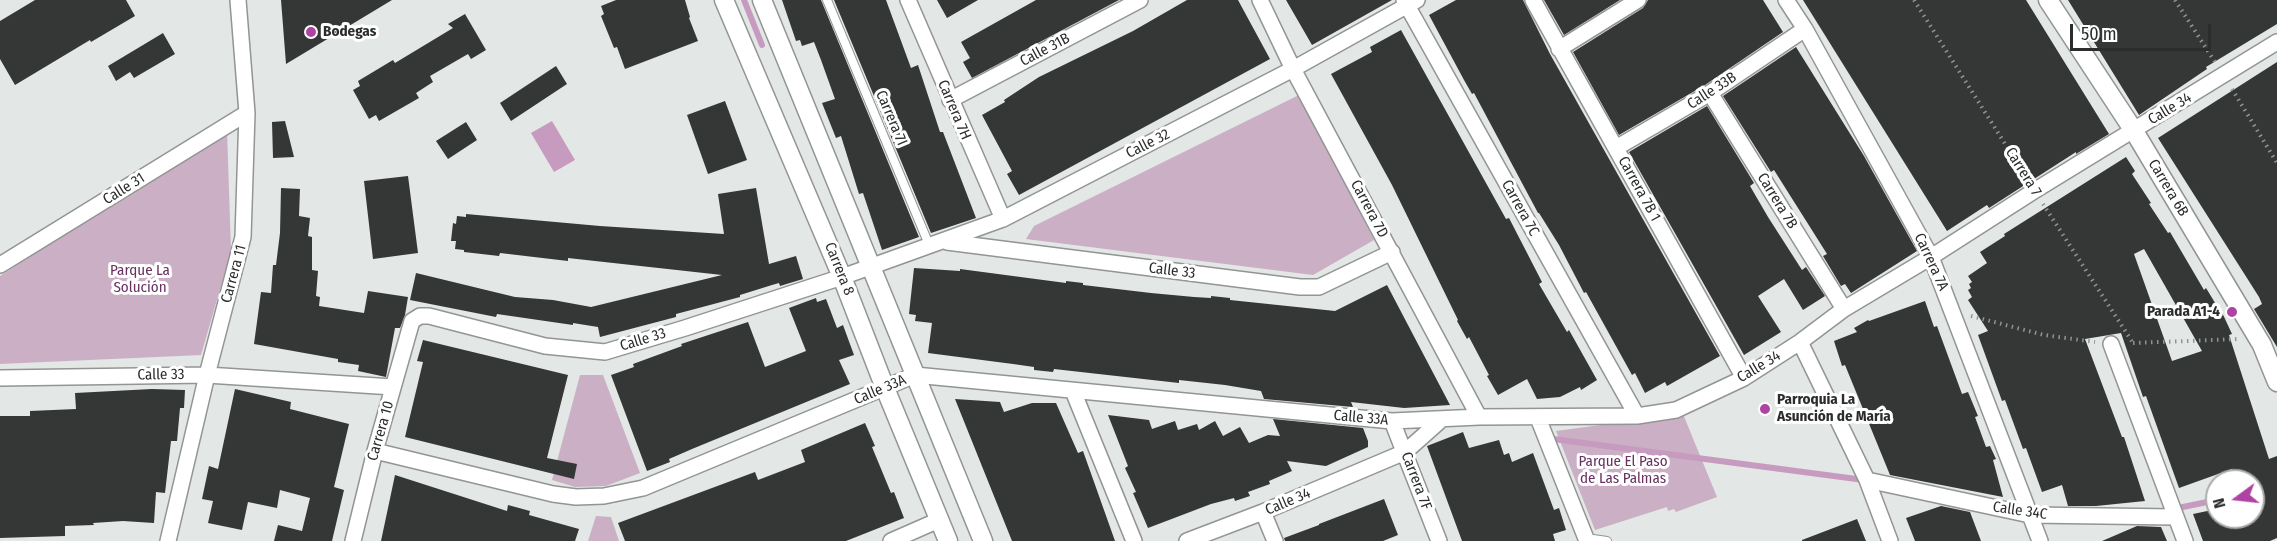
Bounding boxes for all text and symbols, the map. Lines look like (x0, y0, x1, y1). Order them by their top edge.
scale bar (2073, 12, 2214, 50)
place label: Bodegas (323, 23, 376, 41)
text: 50 m (2081, 23, 2117, 45)
marker: Bodegas (304, 25, 318, 39)
street label: Calle 31B (1017, 29, 1073, 71)
street label: Calle 33B (1684, 68, 1740, 114)
street label: Carrera 7H (933, 77, 975, 143)
street label: Carrera 7I (871, 88, 911, 148)
street label: Calle 34 (2145, 89, 2195, 129)
street label: Calle 32 (1123, 125, 1173, 163)
street label: Carrera 7 (2001, 144, 2045, 200)
street label: Carrera 7B 1 (1614, 153, 1664, 225)
street label: Carrera 6B (2144, 156, 2192, 220)
street label: Calle 31 (100, 169, 148, 209)
street label: Carrera 7B (1753, 170, 1801, 232)
street label: Carrera 7D (1346, 177, 1392, 241)
street label: Carrera 7C (1497, 177, 1543, 239)
street label: Carrera 7A (1910, 230, 1952, 294)
street label: Carrera 8 (820, 240, 858, 298)
street label: Carrera 11 (218, 243, 250, 305)
street label: Calle 33 (1148, 259, 1196, 283)
park label: Parque La Solución (110, 262, 170, 297)
place label: Parada A1-4 (2147, 303, 2220, 321)
marker: Parada A1-4 (2225, 305, 2239, 319)
street label: Calle 33 (618, 325, 668, 355)
street label: Calle 34 (1734, 347, 1784, 387)
street label: Calle 33 (137, 366, 185, 384)
street label: Calle 33A (851, 371, 909, 409)
place label: Parroquia La Asunción de María (1777, 391, 1891, 426)
street label: Carrera 10 (364, 399, 398, 463)
marker: Parroquia La Asunción de María (1758, 402, 1772, 416)
street label: Calle 33A (1333, 407, 1389, 429)
street label: Carrera 7F (1397, 450, 1435, 512)
park label: Parque El Paso de Las Palmas (1578, 453, 1668, 488)
north arrow (2205, 469, 2265, 529)
street label: Calle 34 (1263, 484, 1313, 520)
text: N (2209, 496, 2229, 510)
street label: Calle 34C (1992, 498, 2048, 524)

